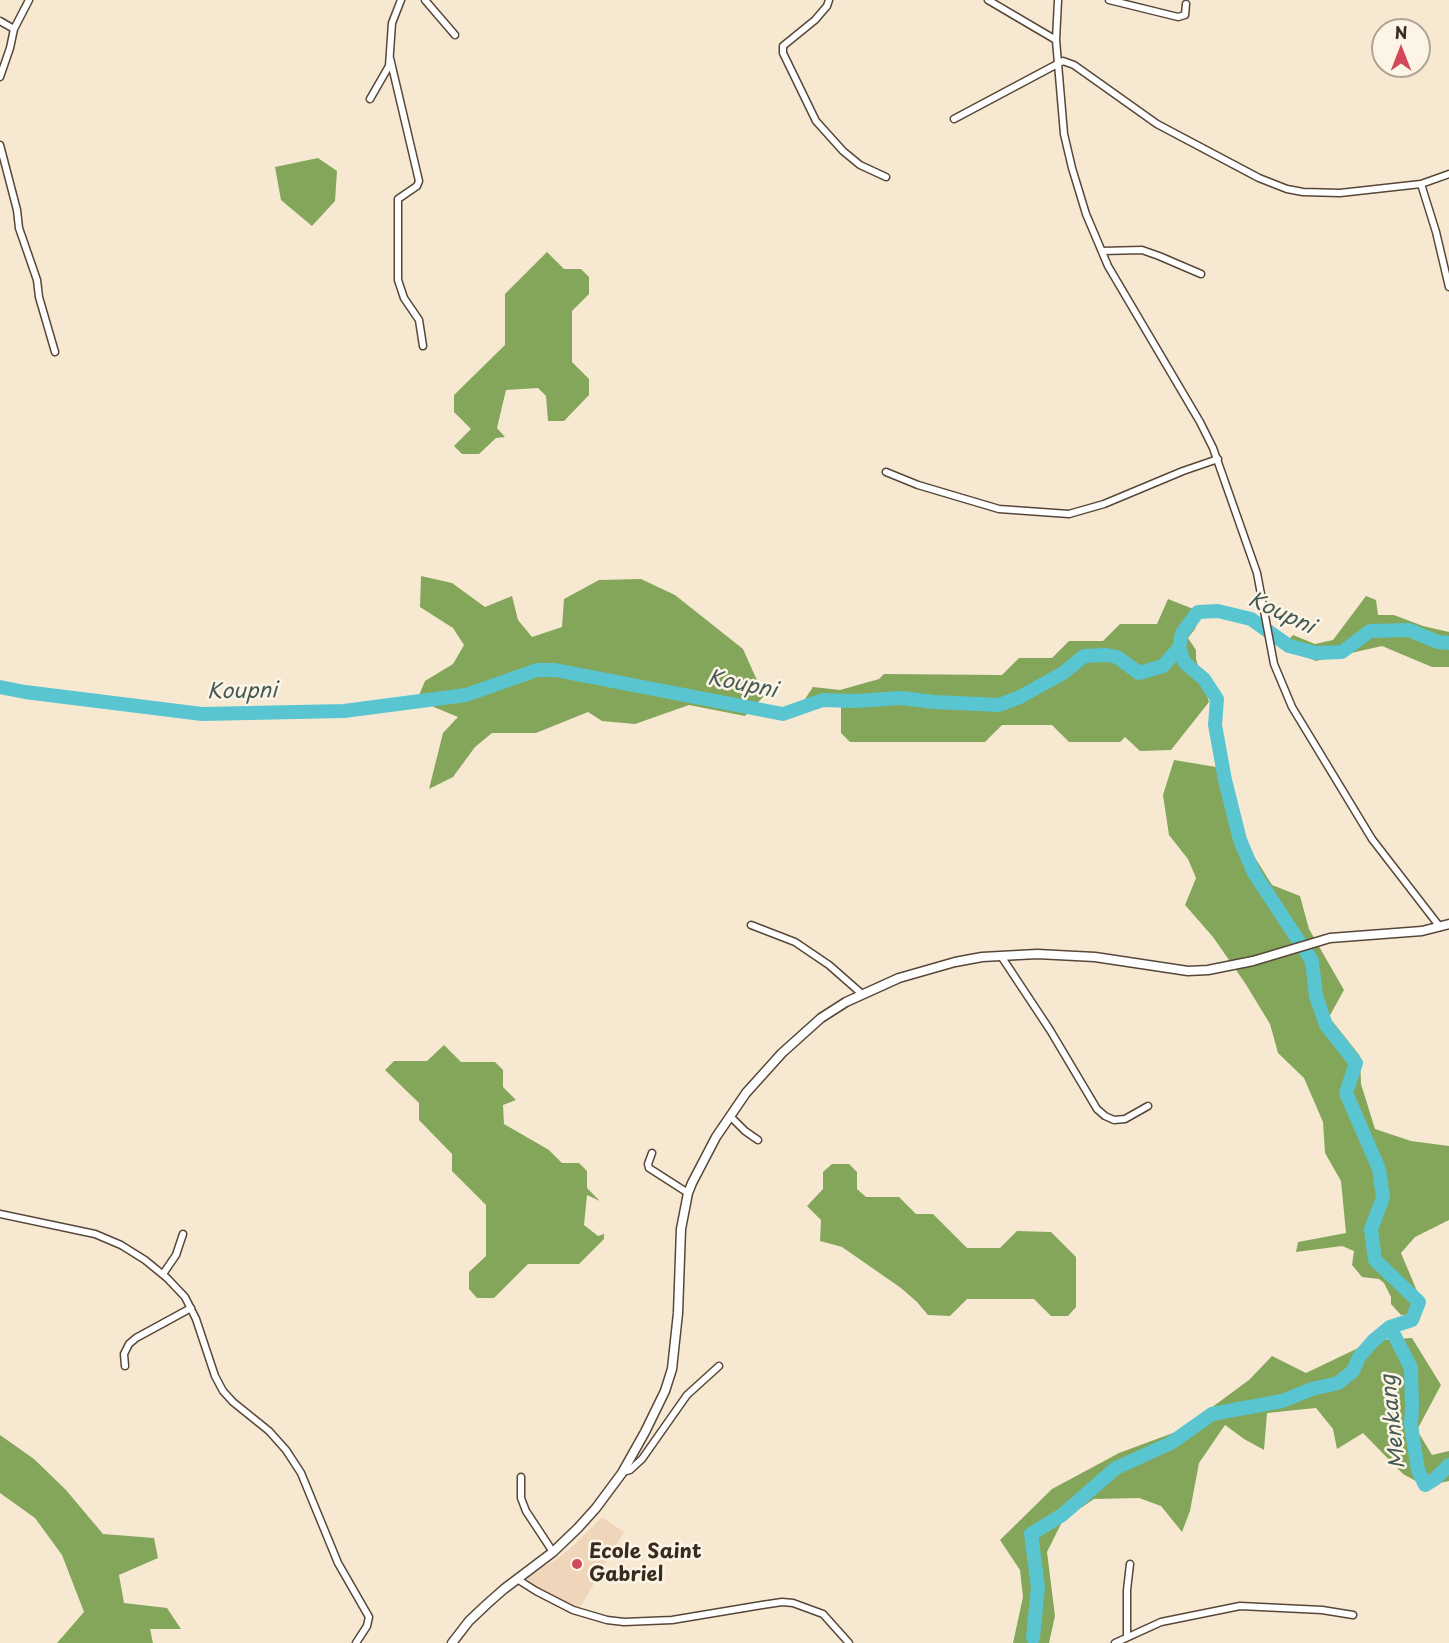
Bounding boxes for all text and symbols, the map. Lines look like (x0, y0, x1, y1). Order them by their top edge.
north arrow (1371, 18, 1431, 78)
text: N (1395, 20, 1407, 44)
water label: Koupni (1244, 588, 1318, 640)
water label: Koupni (705, 666, 779, 704)
water label: Koupni (207, 679, 277, 705)
water label: Menkang (1377, 1374, 1411, 1470)
place label: Ecole Saint Gabriel (589, 1540, 702, 1587)
marker: Ecole Saint Gabriel (570, 1557, 584, 1571)

